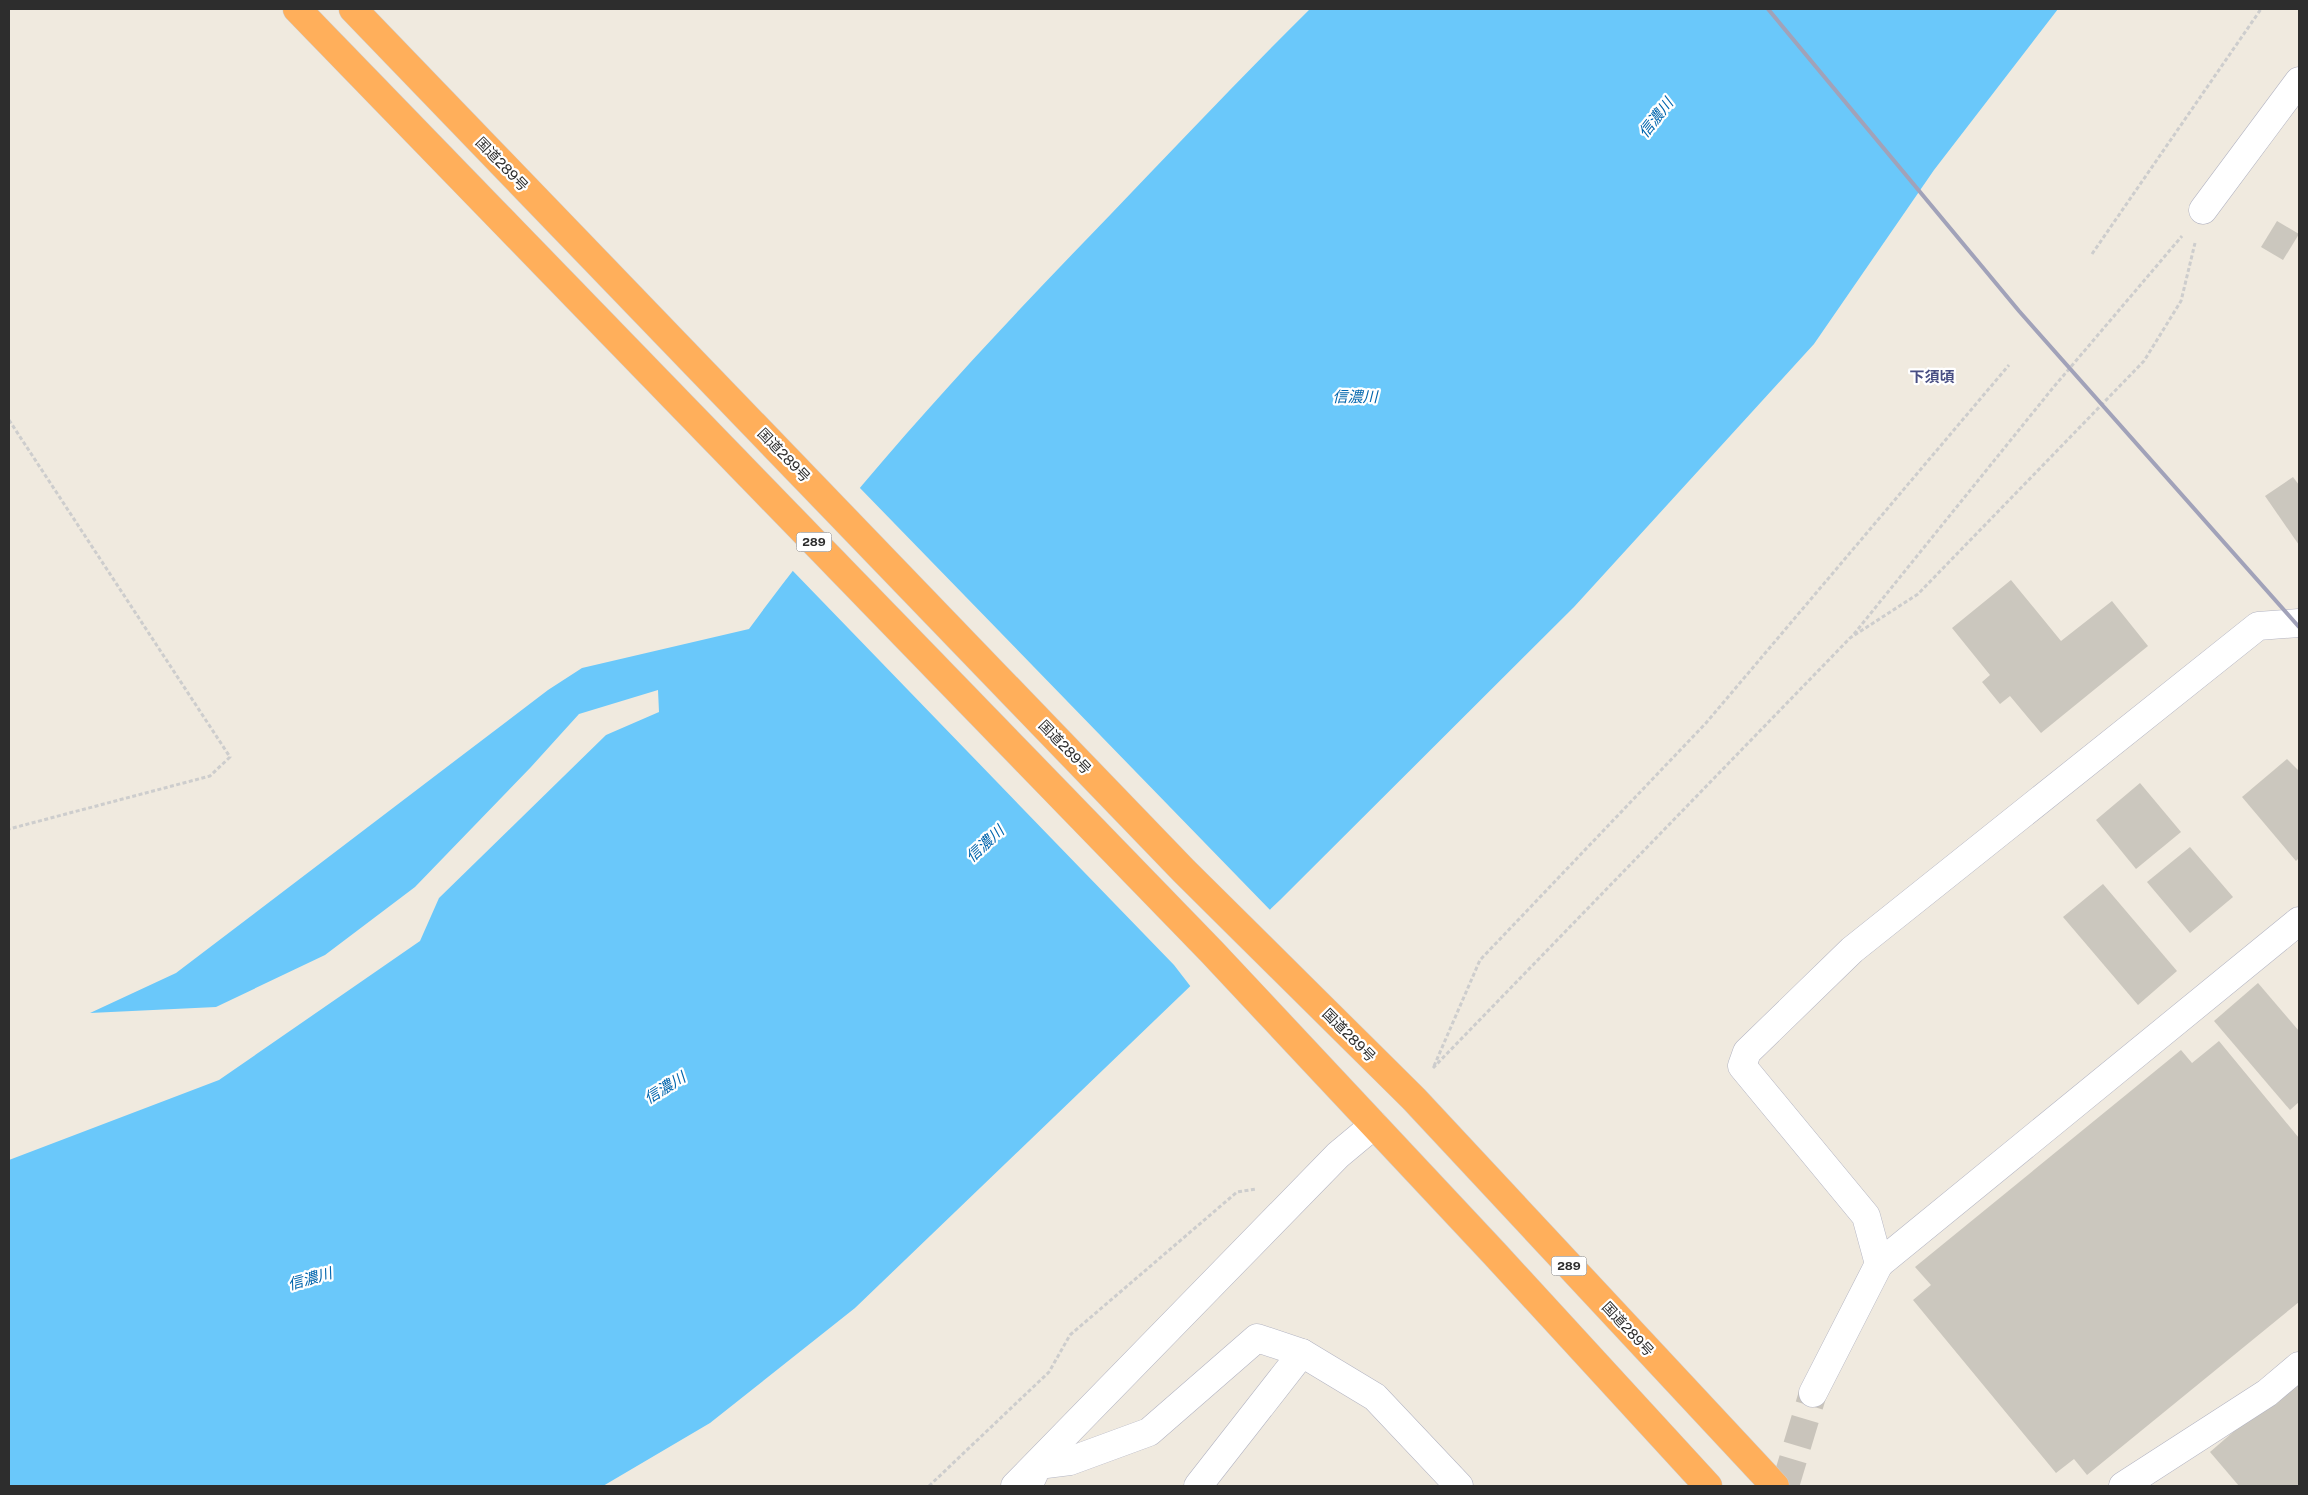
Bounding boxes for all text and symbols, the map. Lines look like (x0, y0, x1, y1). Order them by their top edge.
water label: 信濃川 (1635, 93, 1677, 141)
street label: 国道289号 (473, 134, 531, 194)
district label: 下須頃 (1909, 368, 1955, 385)
water label: 信濃川 (1332, 388, 1379, 405)
street label: 国道289号 (755, 425, 813, 485)
road number: 289 (796, 532, 832, 552)
street label: 国道289号 (1036, 717, 1094, 777)
water label: 信濃川 (962, 821, 1008, 865)
street label: 国道289号 (1319, 1005, 1379, 1065)
water label: 信濃川 (641, 1067, 690, 1107)
road number: 289 (1552, 1256, 1586, 1276)
water label: 信濃川 (286, 1264, 336, 1293)
street label: 国道289号 (1599, 1299, 1657, 1359)

